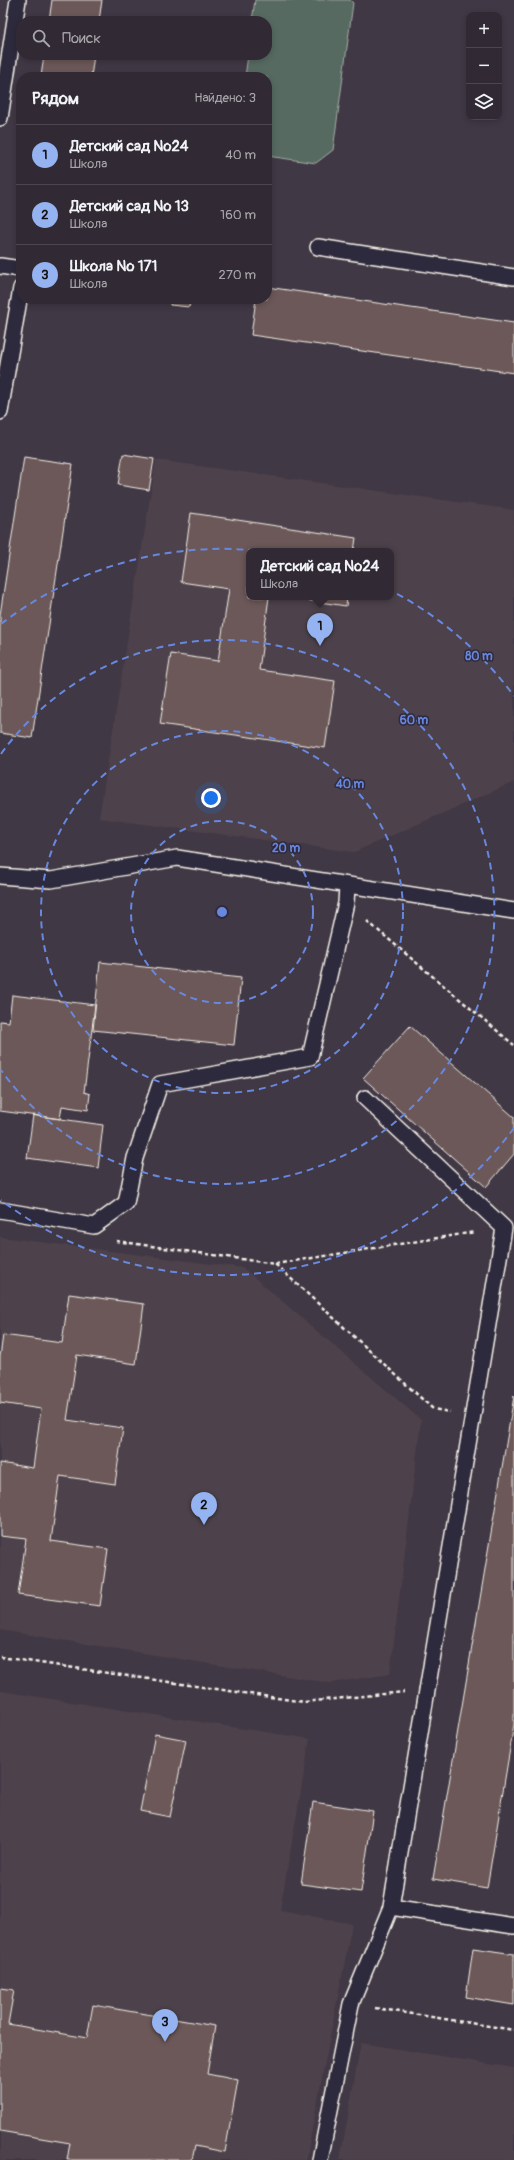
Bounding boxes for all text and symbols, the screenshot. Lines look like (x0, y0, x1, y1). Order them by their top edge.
map controls (466, 12, 502, 120)
button: + (466, 12, 502, 48)
search box (16, 16, 272, 60)
icon: search (30, 27, 52, 49)
text: Поиск (62, 29, 101, 48)
button: − (466, 48, 502, 84)
button: layers (466, 84, 502, 120)
text: Рядом (32, 88, 79, 109)
text: Найдено: 3 (194, 90, 256, 106)
text: Детский сад №24 (70, 137, 189, 156)
text: 1 (42, 147, 48, 163)
text: 40 m (225, 147, 256, 163)
text: Школа (70, 156, 107, 172)
text: Детский сад № 13 (70, 197, 189, 216)
text: 2 (41, 207, 49, 223)
text: 160 m (220, 207, 256, 223)
text: Школа (70, 216, 107, 232)
text: Школа № 171 (70, 257, 157, 276)
text: 3 (41, 267, 49, 283)
text: 270 m (219, 267, 256, 283)
text: Школа (70, 276, 107, 292)
popup (246, 548, 394, 600)
text: Детский сад №24 (261, 557, 379, 576)
text: Школа (261, 576, 298, 592)
pin: 1 (307, 613, 333, 646)
text: 80 m (465, 649, 493, 664)
text: 60 m (400, 713, 429, 728)
text: 40 m (335, 777, 365, 792)
your location (201, 788, 221, 808)
text: 20 m (272, 841, 300, 856)
centre of rings (215, 905, 229, 919)
pin: 2 (191, 1492, 217, 1525)
pin: 3 (152, 2009, 178, 2042)

